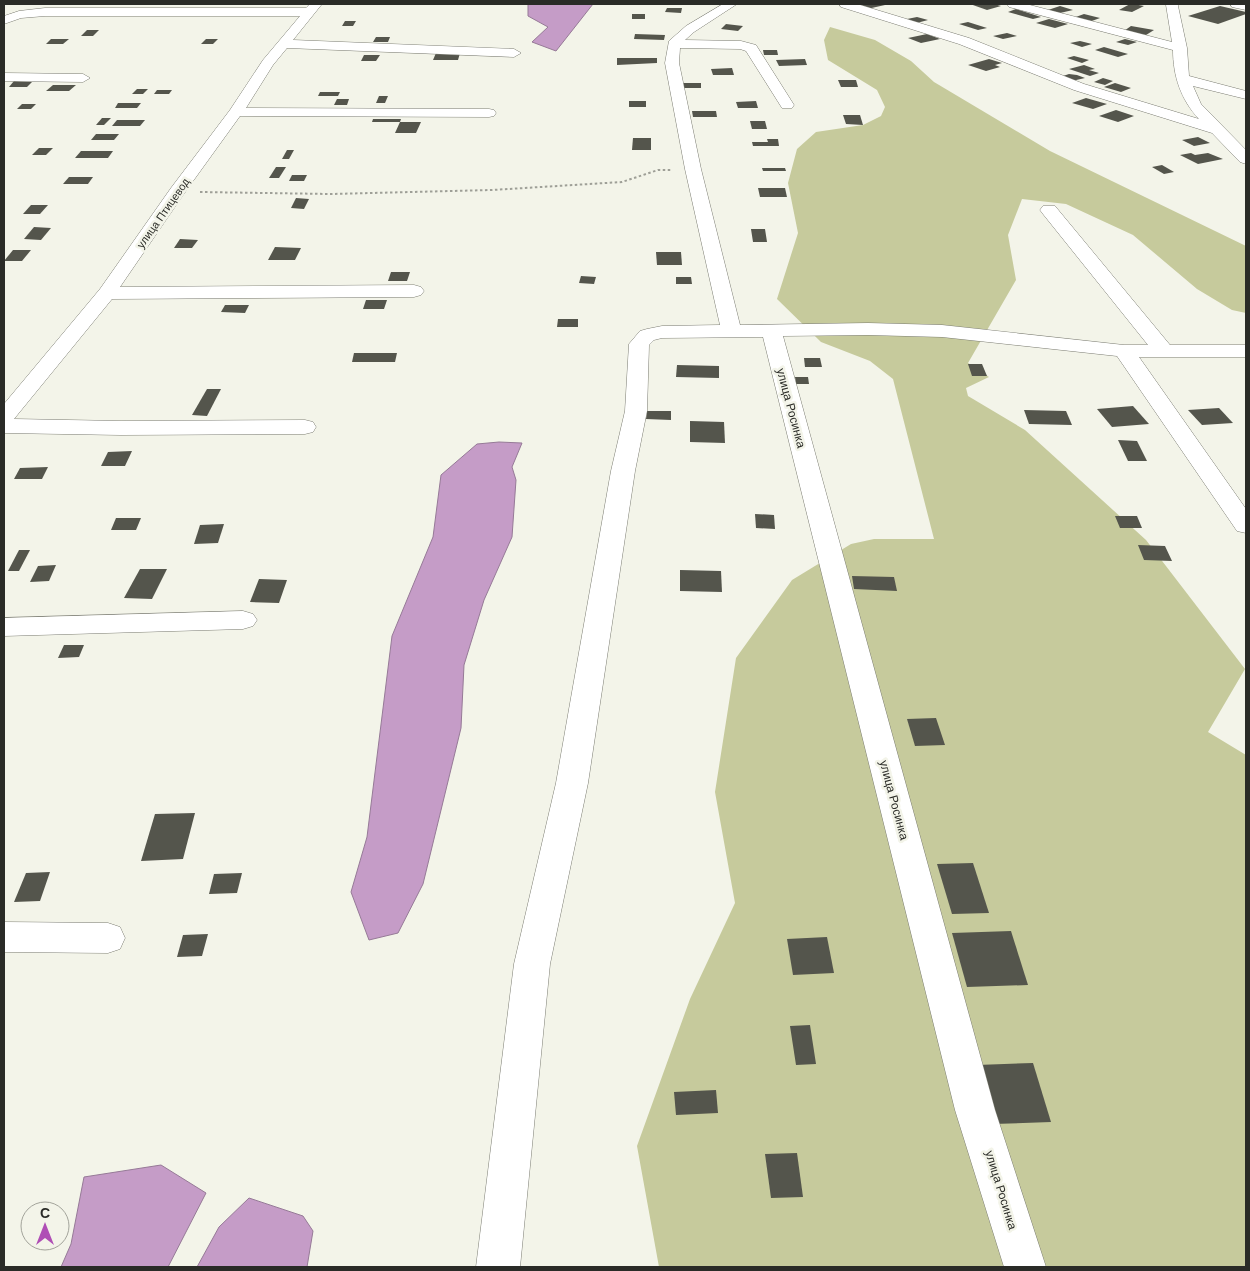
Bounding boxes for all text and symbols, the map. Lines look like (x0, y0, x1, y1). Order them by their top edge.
street label: улица Птицевод (134, 175, 192, 250)
street label: улица Росинка (774, 367, 808, 450)
street label: улица Росинка (877, 759, 911, 842)
street label: улица Росинка (982, 1149, 1020, 1232)
north arrow (20, 1201, 70, 1251)
text: С (40, 1205, 50, 1221)

